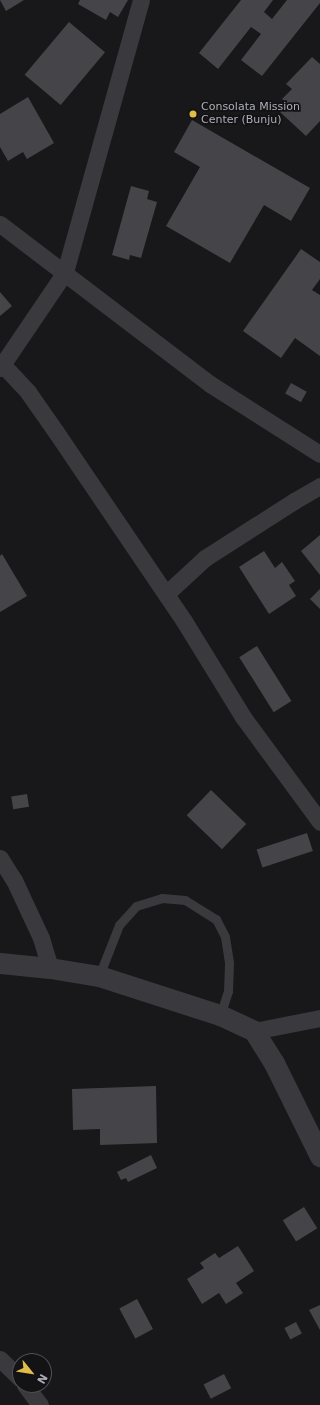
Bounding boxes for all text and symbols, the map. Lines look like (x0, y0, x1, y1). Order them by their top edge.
place label: Consolata Mission Center (Bunju) (201, 101, 300, 127)
marker: Consolata Mission Center (Bunju) (188, 109, 198, 119)
north arrow (12, 1353, 52, 1393)
text: N (34, 1372, 50, 1386)

